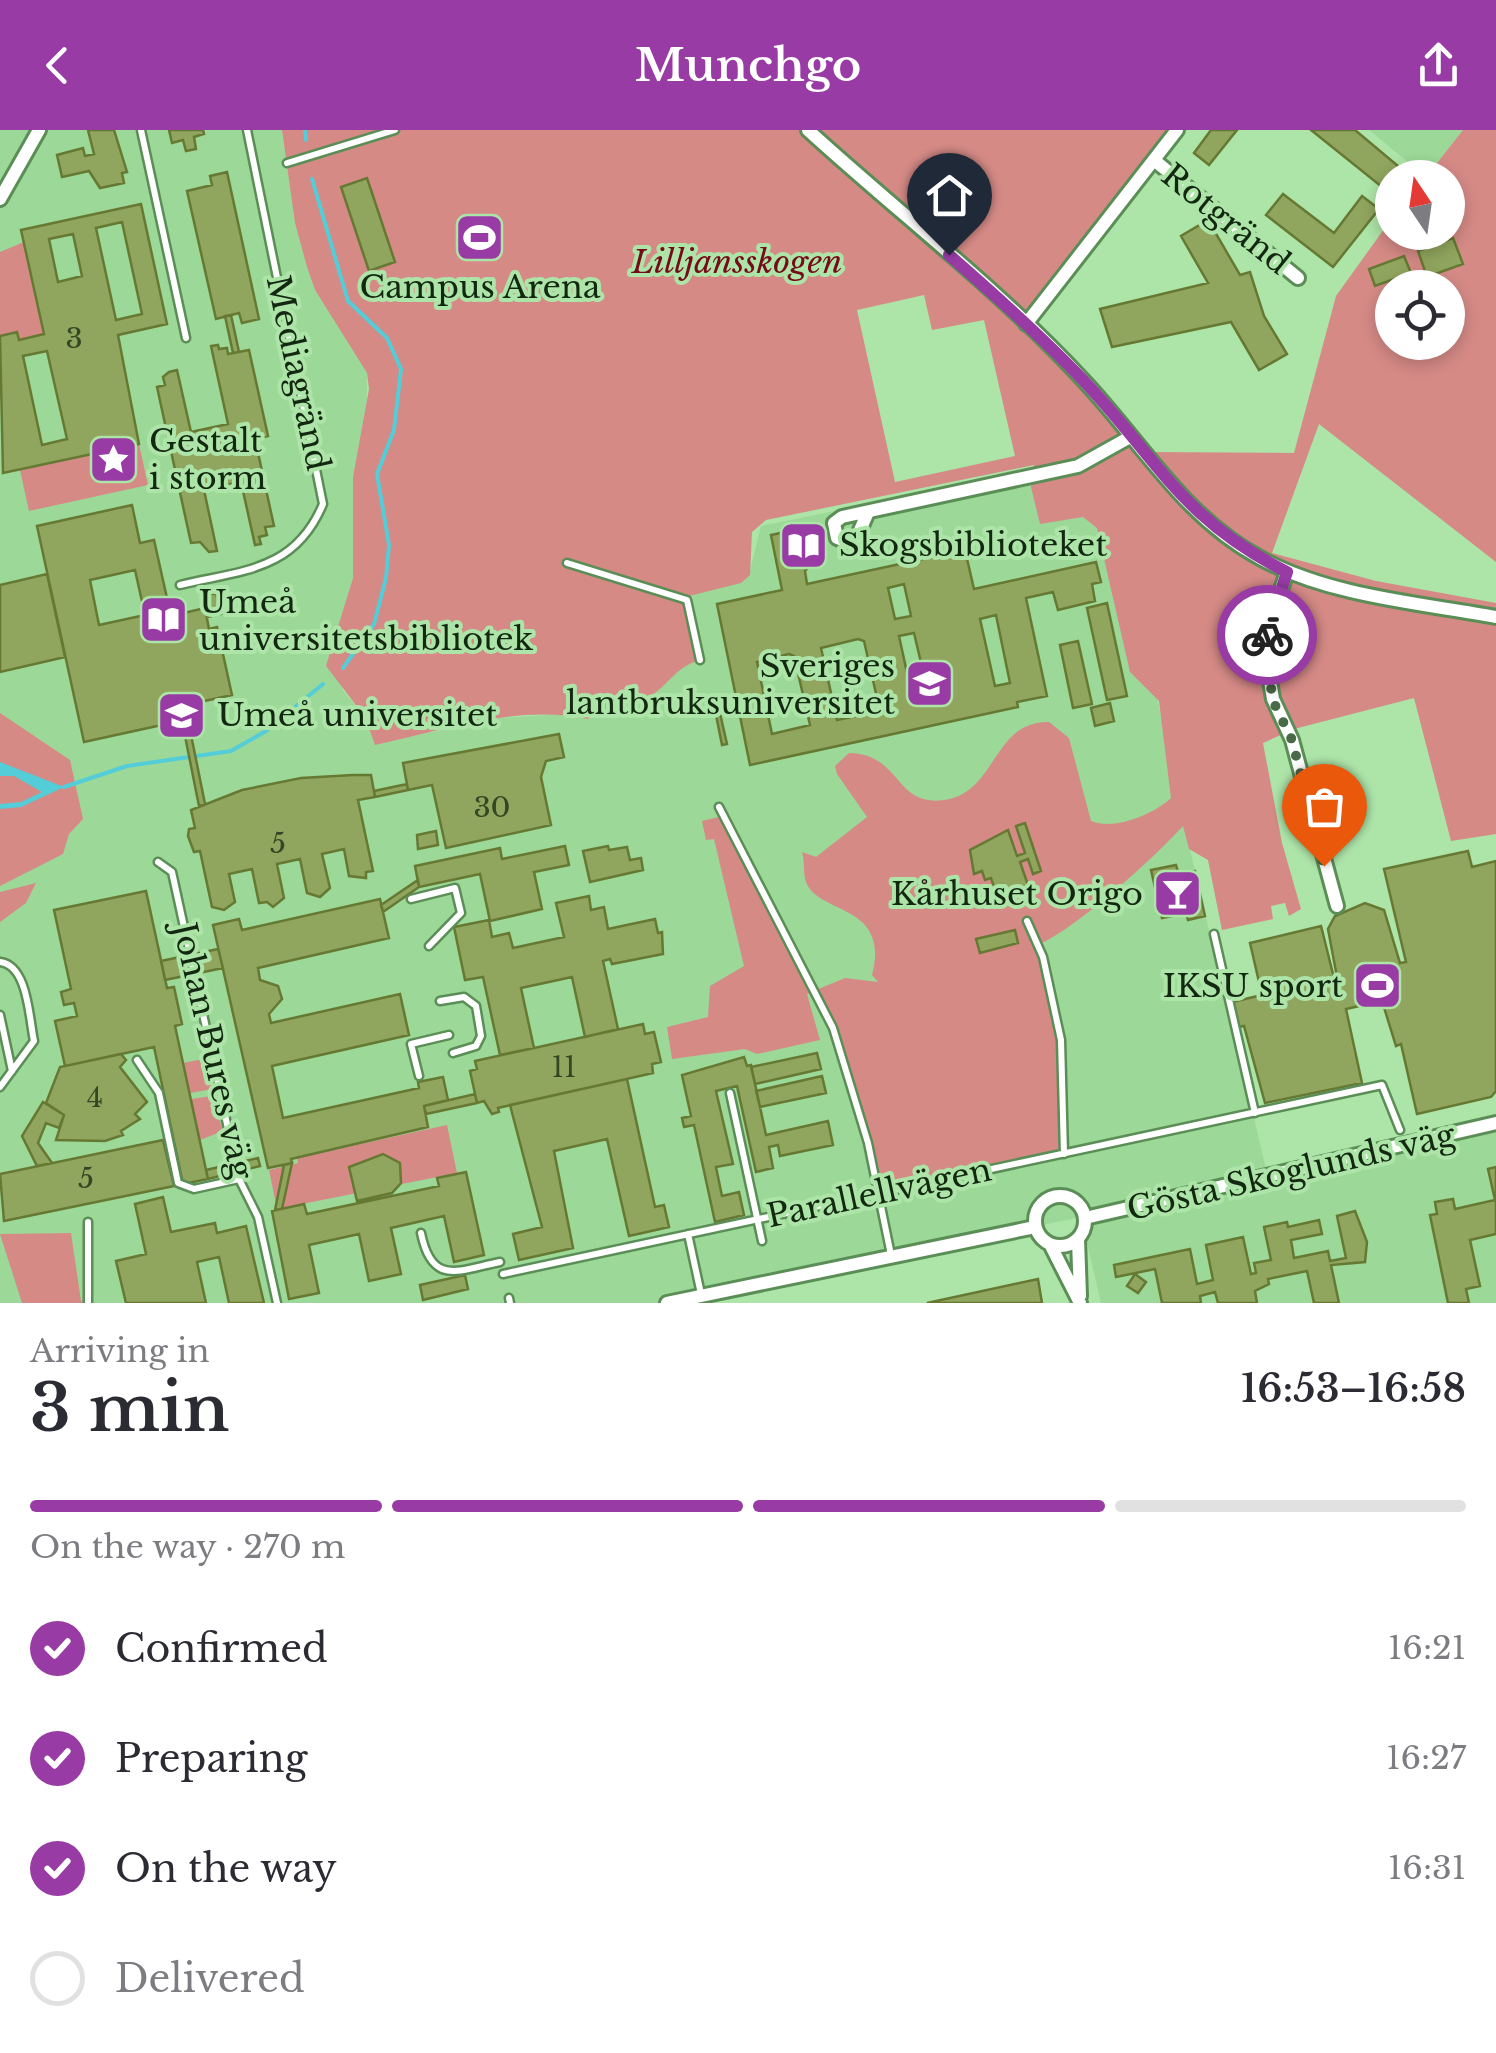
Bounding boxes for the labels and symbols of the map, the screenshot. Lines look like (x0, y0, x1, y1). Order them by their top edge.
pin (907, 153, 992, 256)
street label: Rotgränd (1154, 155, 1298, 283)
north arrow (1375, 160, 1465, 250)
sports icon: Campus Arena (454, 211, 506, 263)
park label: Lilljansskogen (631, 242, 842, 282)
place label: Campus Arena (359, 267, 601, 307)
street label: Mediagränd (258, 272, 338, 474)
house number: 3 (65, 321, 83, 356)
place label: Gestalt i storm (149, 421, 266, 498)
place icon: Gestalt i storm (88, 433, 140, 485)
library icon: Skogsbiblioteket (778, 519, 830, 571)
place label: Skogsbiblioteket (839, 525, 1107, 565)
place label: Umeå universitetsbibliotek (199, 582, 534, 659)
courier (1217, 585, 1317, 685)
library icon: Umeå universitetsbibliotek (138, 594, 190, 646)
place label: Sveriges lantbruksuniversitet (566, 646, 895, 723)
school or university icon: Sveriges lantbruksuniversitet (904, 658, 956, 710)
school or university icon: Umeå universitet (156, 689, 208, 741)
place label: Umeå universitet (217, 695, 497, 735)
pin (1282, 764, 1367, 867)
house number: 30 (473, 790, 511, 825)
house number: 5 (270, 826, 286, 861)
bar icon: Kårhuset Origo (1152, 868, 1204, 920)
place label: Kårhuset Origo (891, 874, 1143, 914)
street label: Johan Bures väg (163, 915, 262, 1184)
sports icon: IKSU sport (1352, 960, 1404, 1012)
place label: IKSU sport (1163, 966, 1343, 1006)
house number: 11 (552, 1050, 576, 1085)
house number: 4 (87, 1080, 103, 1115)
street label: Gösta Skoglunds väg (1123, 1115, 1460, 1229)
street label: Parallellvägen (763, 1150, 995, 1236)
house number: 5 (78, 1161, 94, 1196)

